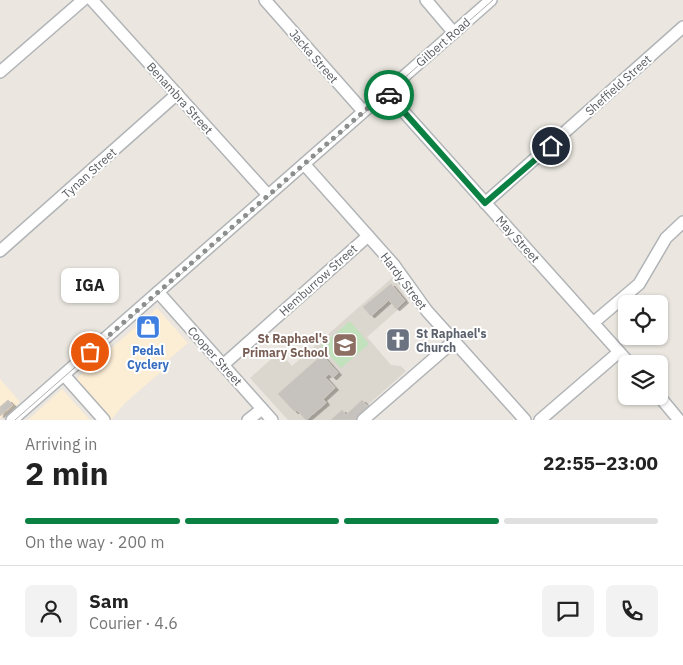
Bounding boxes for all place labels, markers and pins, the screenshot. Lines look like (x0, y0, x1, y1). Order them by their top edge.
pin (530, 125, 572, 167)
callout: IGA (61, 267, 119, 302)
shop icon: Pedal Cyclery (135, 314, 161, 340)
place label: St Raphael's Church (416, 326, 487, 355)
church icon: St Raphael's Church (385, 327, 411, 353)
pin (69, 331, 111, 373)
place label: St Raphael's Primary School (242, 331, 328, 360)
school or university icon: St Raphael's Primary School (332, 332, 358, 358)
place label: Pedal Cyclery (127, 343, 170, 372)

